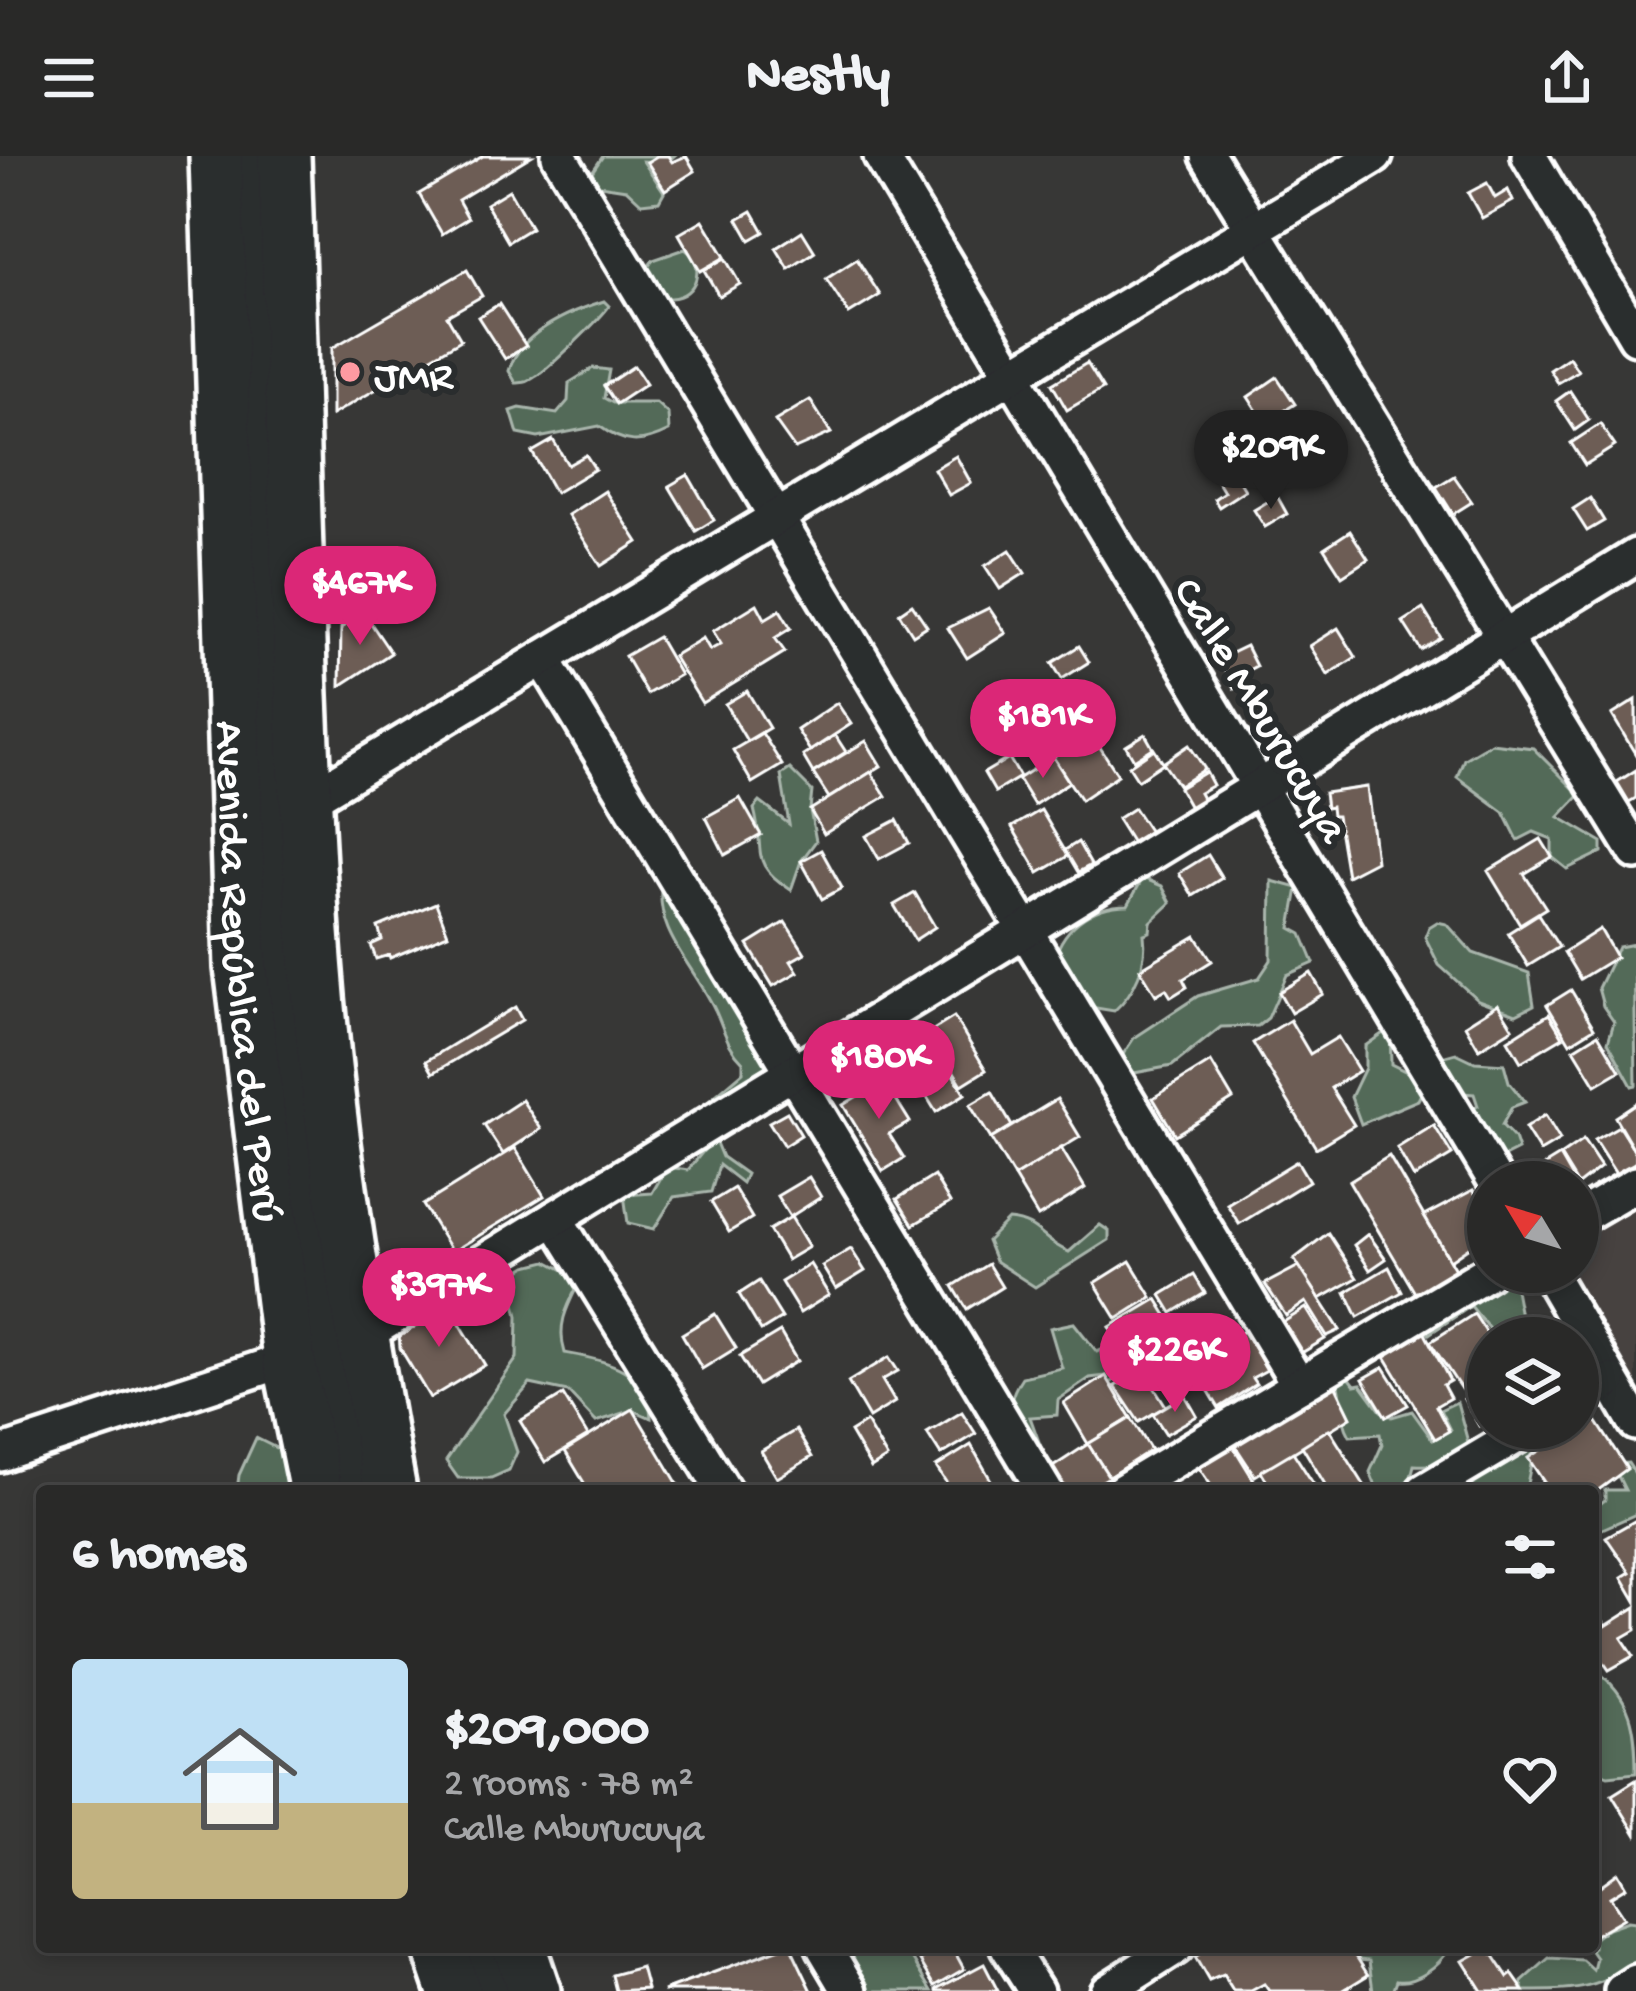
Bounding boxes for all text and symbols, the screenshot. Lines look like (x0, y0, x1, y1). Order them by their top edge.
icon: menu (36, 45, 102, 111)
icon: share (1534, 45, 1600, 111)
text: Nestly (746, 46, 890, 110)
place label: JMR (374, 353, 454, 406)
marker: JMR (337, 359, 363, 385)
pin: $209K (1187, 410, 1355, 512)
text: $209K (1221, 426, 1321, 472)
pin: $467K (276, 546, 444, 648)
text: $467K (311, 562, 409, 608)
street label: Calle Mburucuya (1158, 570, 1359, 856)
pin: $181K (959, 679, 1127, 781)
text: $181K (997, 695, 1089, 741)
street label: Avenida República del Perú (199, 720, 291, 1225)
pin: $180K (795, 1020, 963, 1122)
text: $180K (830, 1036, 928, 1082)
north arrow (1467, 1161, 1599, 1293)
map controls (1467, 1161, 1599, 1449)
pin: $397K (355, 1248, 523, 1350)
text: $397K (389, 1264, 489, 1310)
pin: $226K (1091, 1313, 1259, 1415)
button: layers (1467, 1317, 1599, 1449)
text: $226K (1126, 1329, 1224, 1375)
icon: filters (1497, 1524, 1563, 1590)
text: 6 homes (72, 1527, 245, 1587)
text: $209,000 (444, 1703, 649, 1763)
icon: home (168, 1707, 312, 1851)
icon: heart (1497, 1746, 1563, 1812)
text: 2 rooms · 78 m² (444, 1763, 693, 1809)
text: Calle Mburucuya (444, 1809, 704, 1855)

